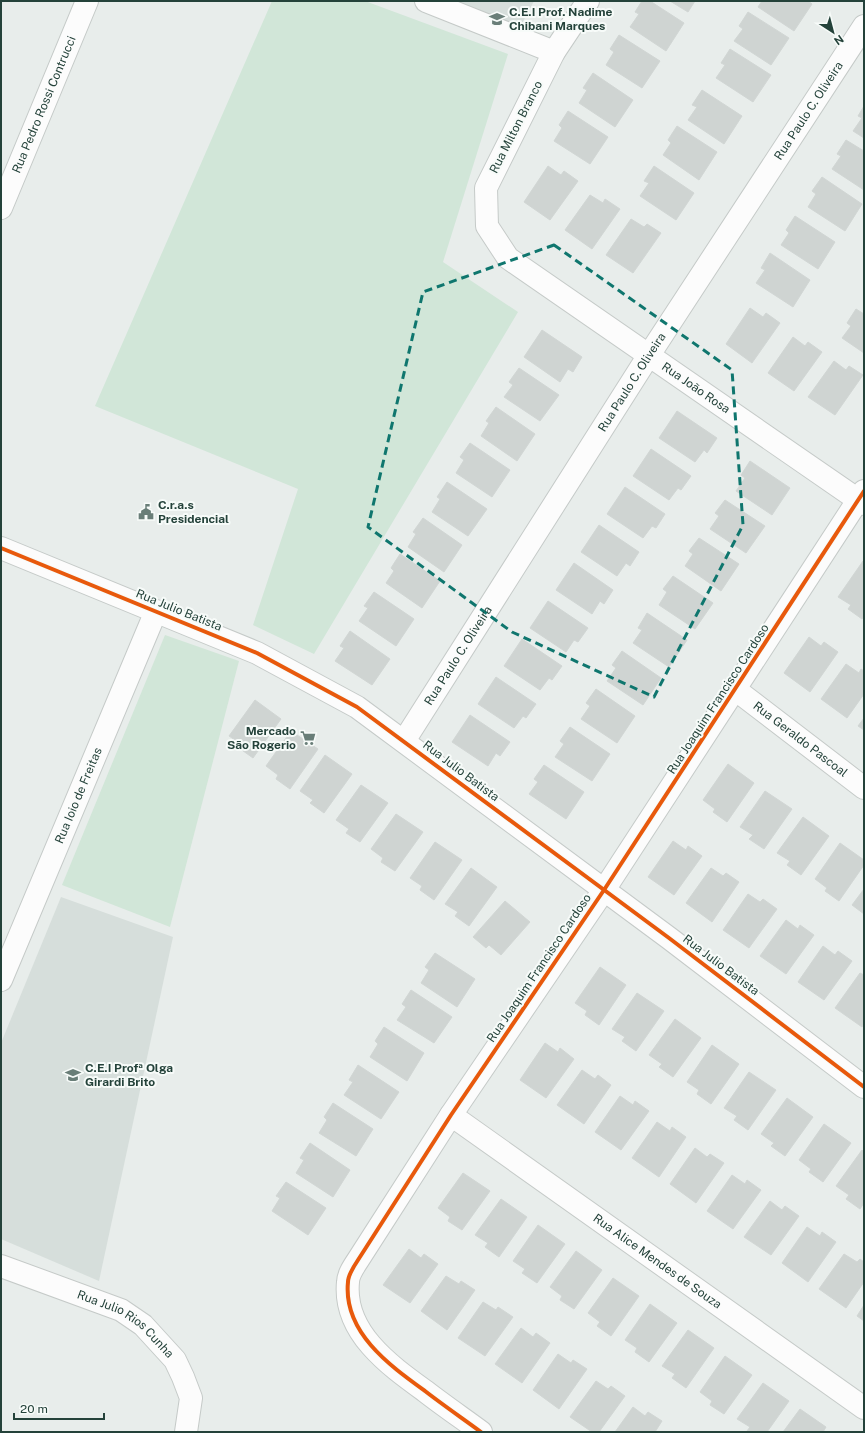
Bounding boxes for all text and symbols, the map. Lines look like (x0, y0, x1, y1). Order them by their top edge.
place label: C.E.I Prof. Nadime Chibani Marques (509, 5, 613, 33)
school or university icon: C.E.I Prof. Nadime Chibani Marques (488, 10, 506, 28)
north arrow (813, 12, 853, 52)
text: N (832, 33, 846, 47)
street label: Rua Pedro Rossi Contrucci (9, 34, 79, 175)
street label: Rua Paulo C. Oliveira (771, 59, 846, 163)
street label: Rua Milton Branco (487, 78, 545, 176)
street label: Rua Paulo C. Oliveira (595, 330, 669, 434)
street label: Rua João Rosa (659, 359, 733, 416)
place label: C.r.a.s Presidencial (158, 498, 229, 526)
public building icon: C.r.a.s Presidencial (137, 503, 155, 521)
street label: Rua Julio Batista (134, 586, 224, 634)
street label: Rua Paulo C. Oliveira (421, 604, 495, 708)
street label: Rua Joaquim Francisco Cardoso (664, 621, 772, 777)
street label: Rua Geraldo Pascoal (750, 699, 851, 780)
place label: Mercado São Rogerio (227, 724, 296, 752)
supermarket icon: Mercado São Rogerio (299, 729, 317, 747)
street label: Rua Julio Batista (420, 738, 502, 804)
street label: Rua Ioio de Freitas (52, 745, 105, 846)
street label: Rua Joaquim Francisco Cardoso (484, 891, 594, 1045)
street label: Rua Julio Batista (680, 932, 762, 998)
place label: C.E.I Profª Olga Girardi Brito (85, 1061, 173, 1089)
school or university icon: C.E.I Profª Olga Girardi Brito (64, 1066, 82, 1084)
street label: Rua Alice Mendes de Souza (591, 1211, 724, 1312)
street label: Rua Julio Rios Cunha (75, 1287, 177, 1361)
scale bar (14, 1395, 104, 1421)
text: 20 m (20, 1402, 48, 1416)

